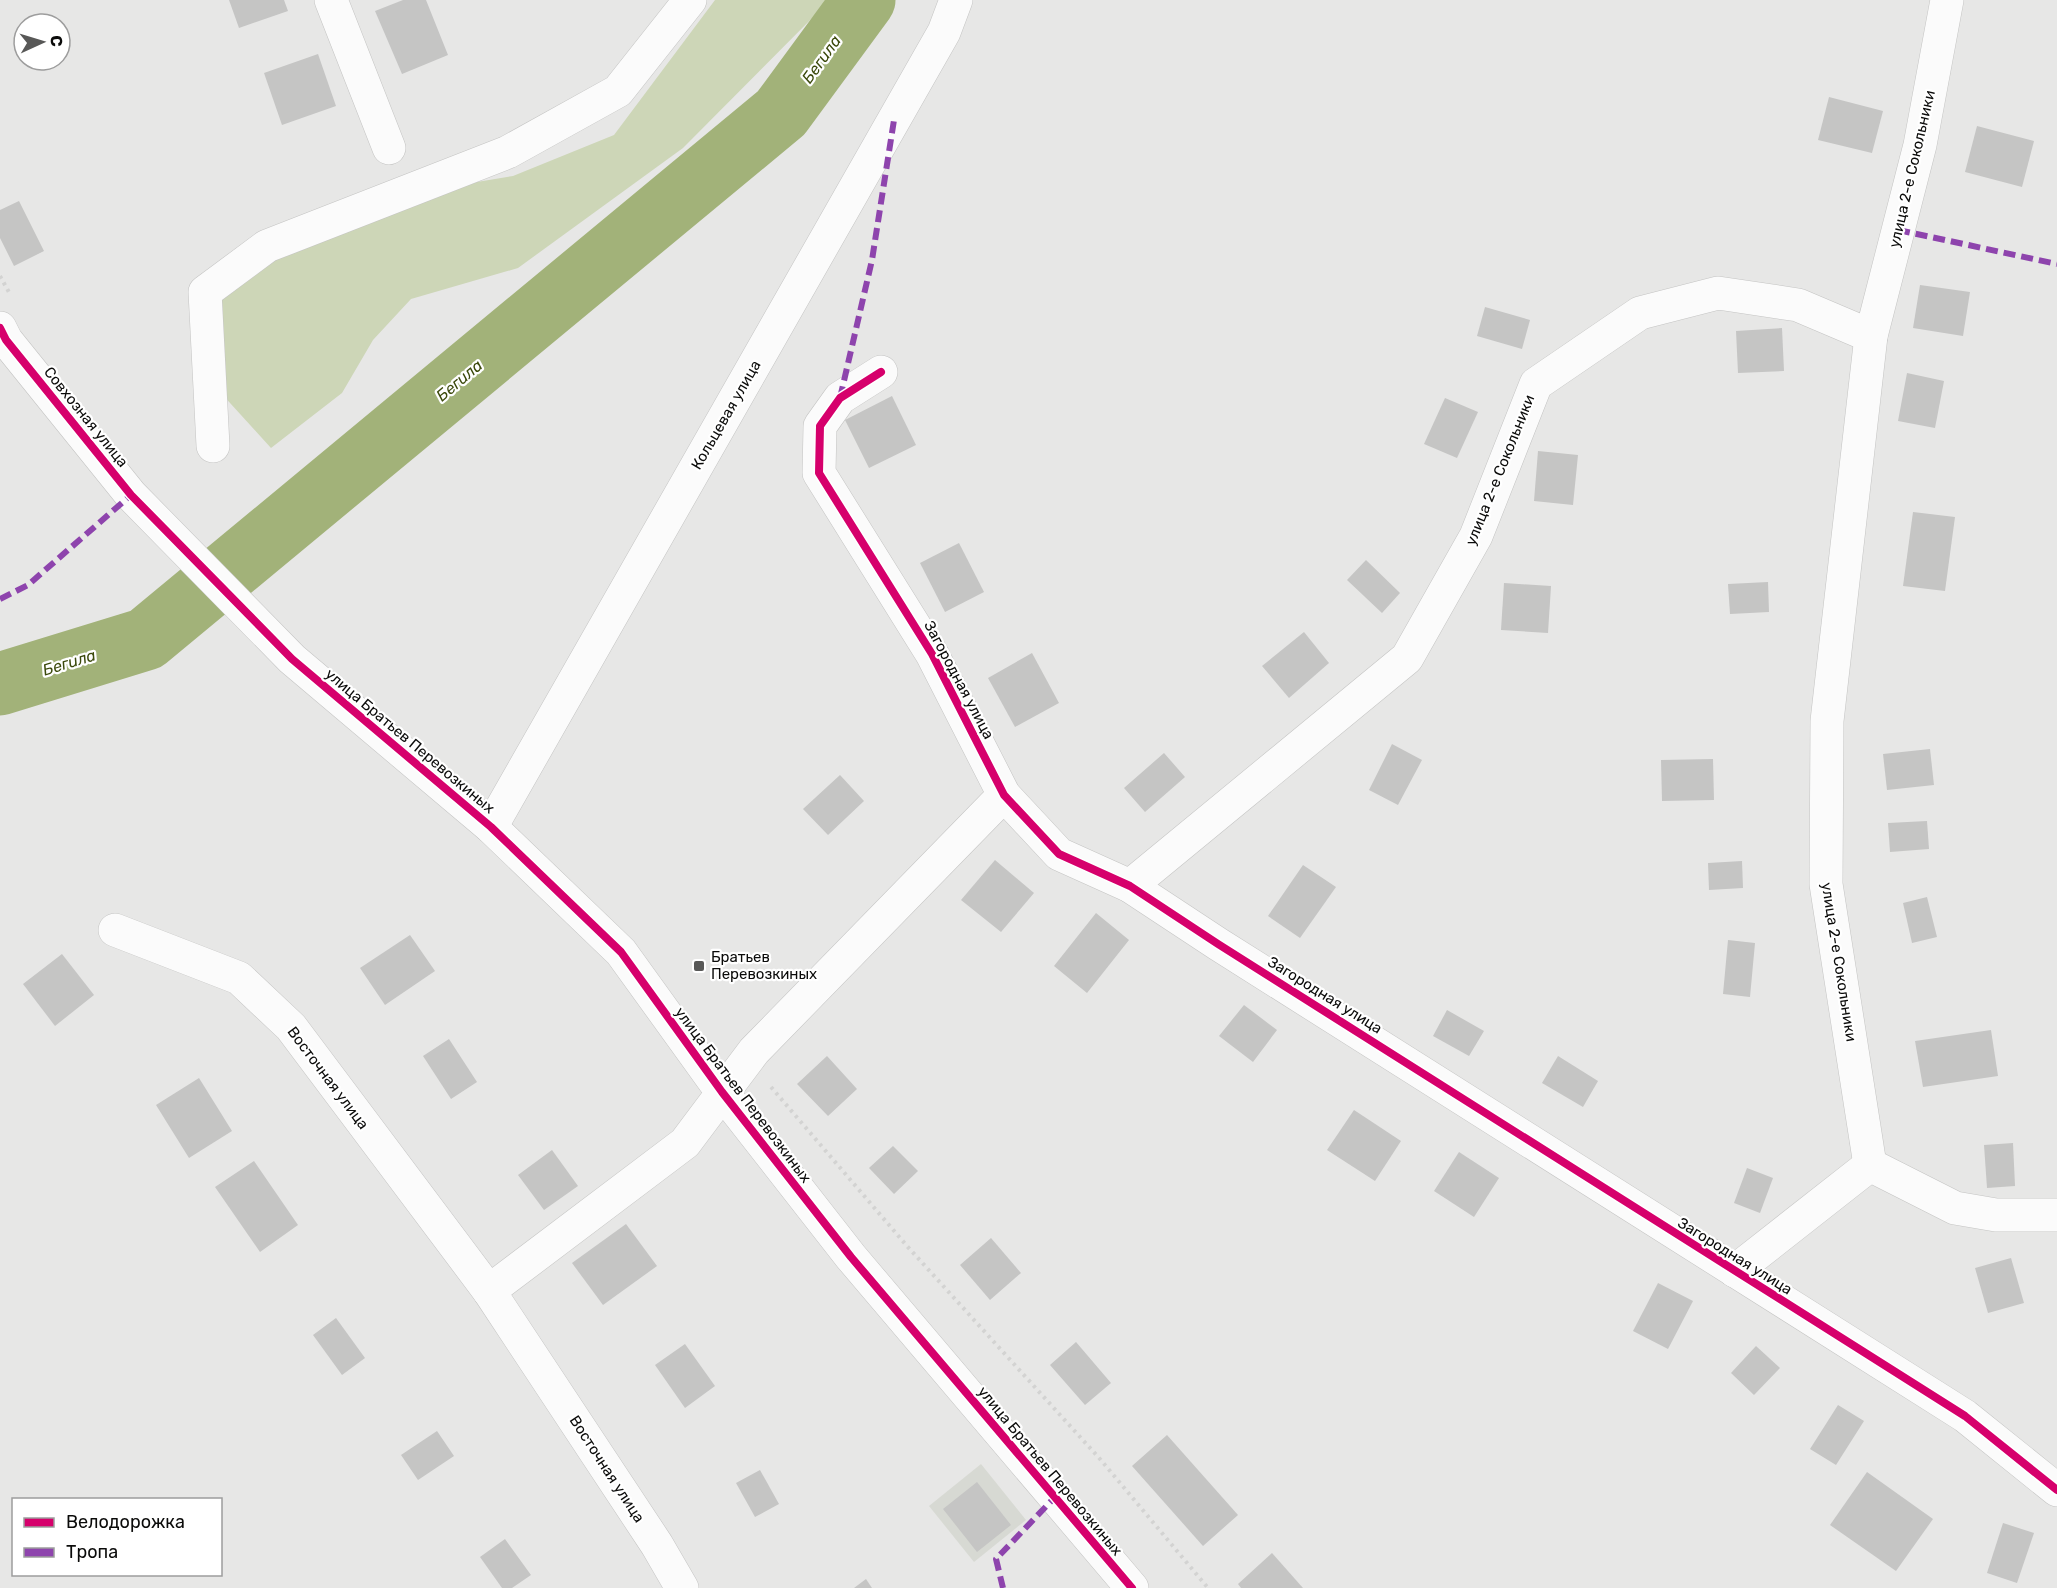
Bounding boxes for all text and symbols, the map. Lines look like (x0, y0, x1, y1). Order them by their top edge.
north arrow (12, 12, 72, 72)
water label: Бегила (798, 32, 845, 87)
text: С (47, 35, 66, 47)
street label: улица 2-е Сокольники (1885, 89, 1939, 249)
water label: Бегила (432, 356, 486, 405)
street label: Кольцевая улица (687, 357, 765, 473)
street label: Совхозная улица (40, 363, 132, 471)
street label: улица 2-е Сокольники (1461, 392, 1539, 548)
street label: Загородная улица (920, 618, 998, 742)
water label: Бегила (40, 645, 98, 680)
street label: улица Братьев Перевозкиных (322, 665, 498, 817)
street label: улица 2-е Сокольники (1818, 881, 1860, 1043)
place label: Братьев Перевозкиных (711, 948, 817, 983)
street label: Загородная улица (1264, 953, 1386, 1037)
marker: Братьев Перевозкиных (692, 959, 706, 973)
street label: улица Братьев Перевозкиных (671, 1004, 815, 1186)
street label: Восточная улица (284, 1023, 372, 1133)
street label: Загородная улица (1674, 1214, 1796, 1298)
street label: улица Братьев Перевозкиных (974, 1383, 1126, 1559)
street label: Восточная улица (566, 1412, 648, 1526)
legend (12, 1498, 222, 1576)
text: Велодорожка (66, 1511, 185, 1533)
text: Тропа (66, 1541, 118, 1563)

